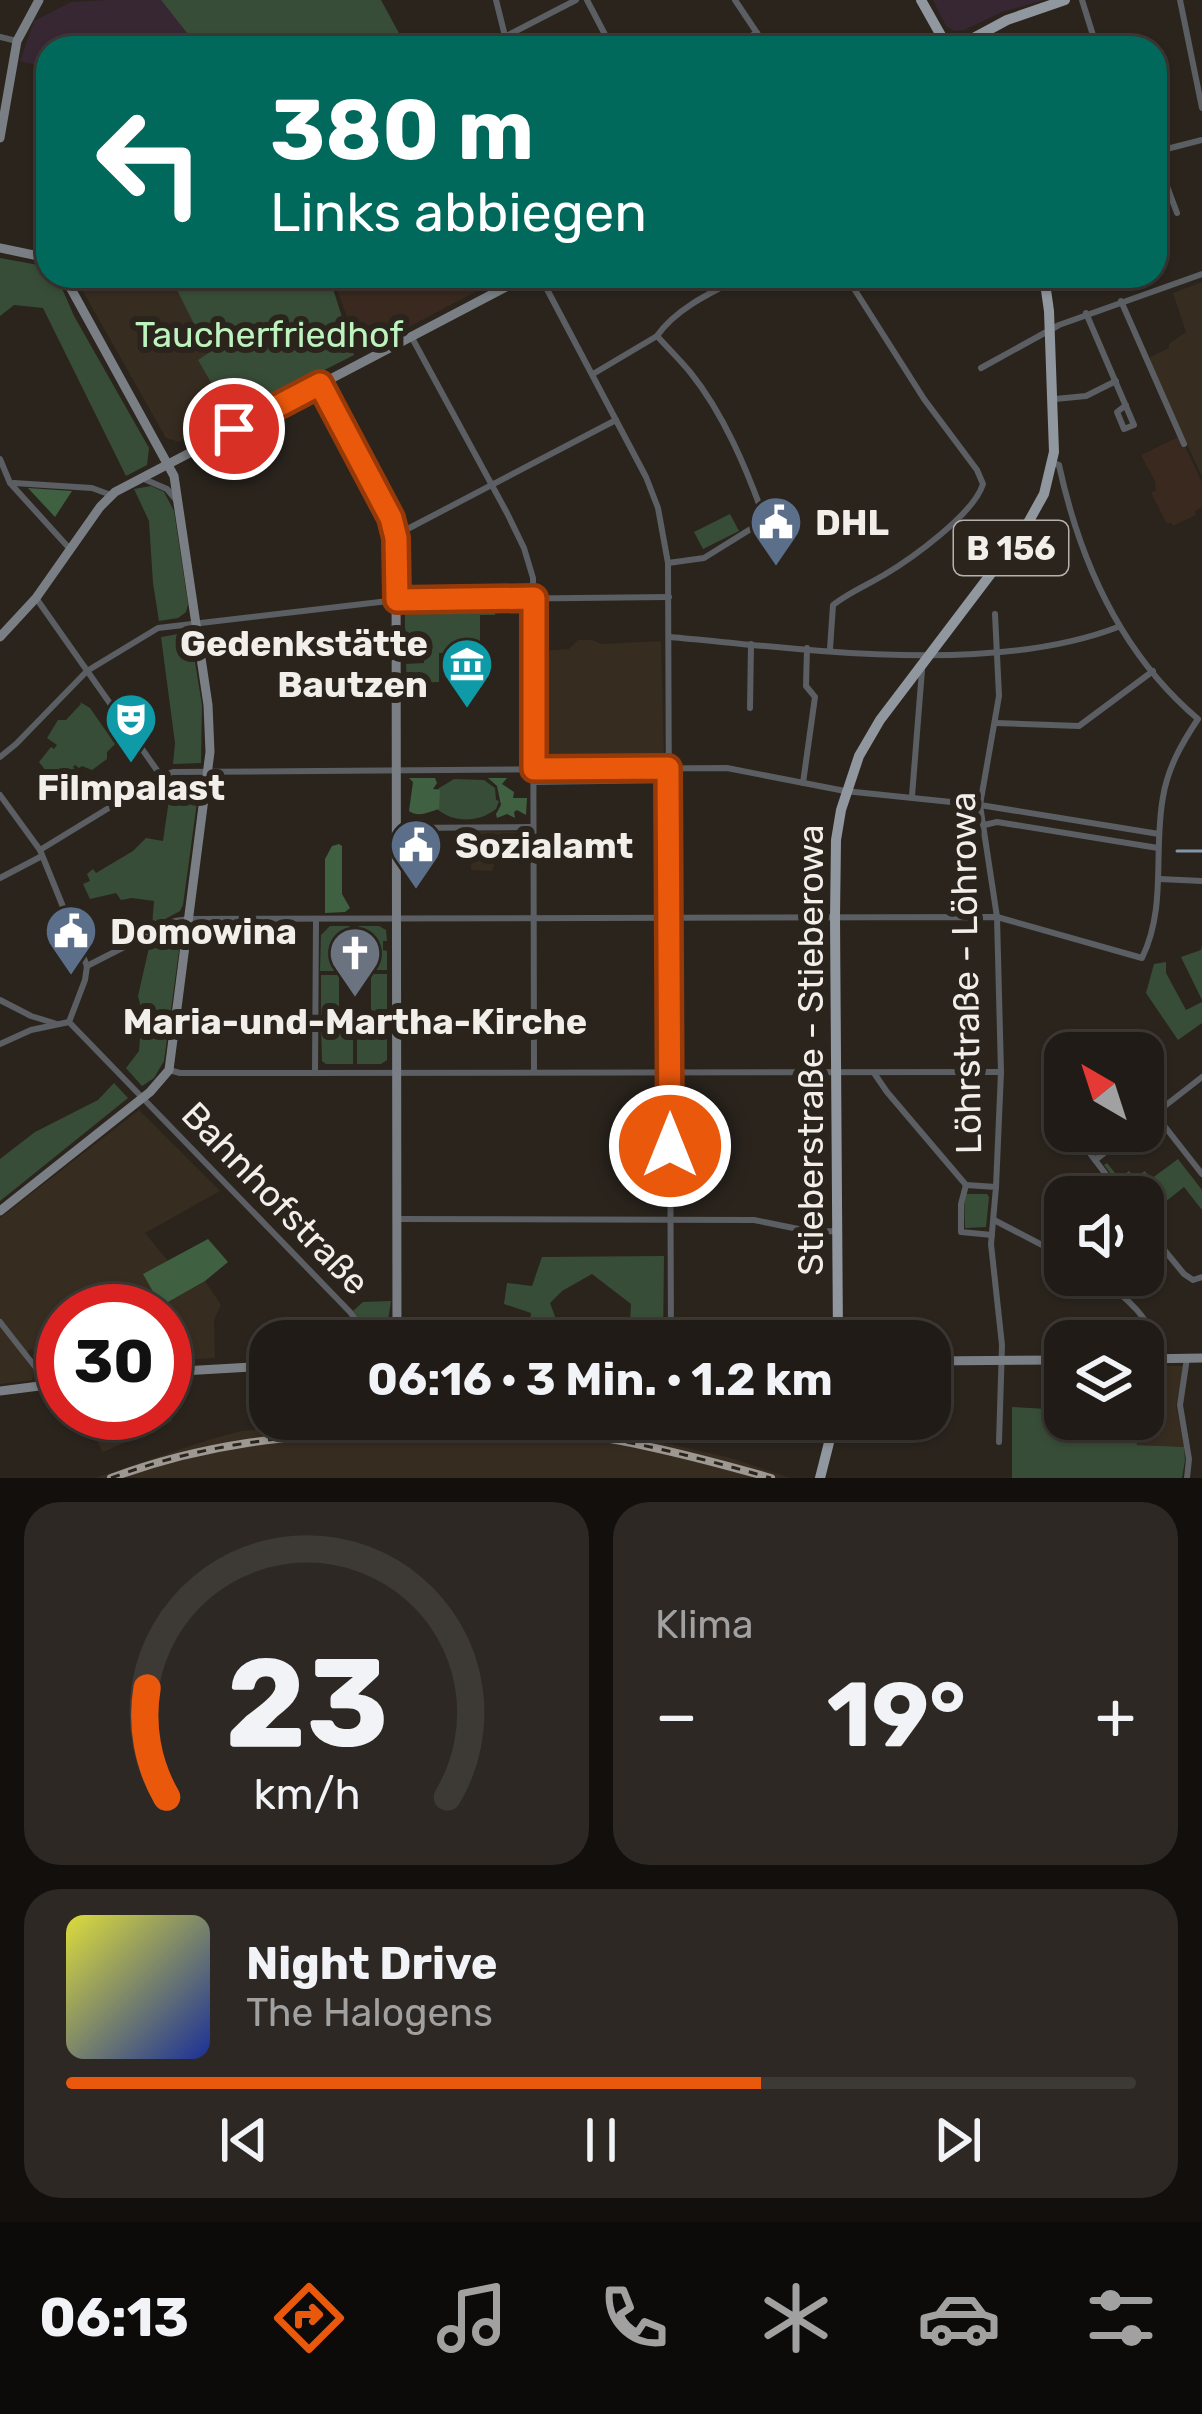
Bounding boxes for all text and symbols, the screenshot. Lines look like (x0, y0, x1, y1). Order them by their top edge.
text: 380 m (270, 80, 534, 180)
icon: left (72, 84, 228, 240)
text: Links abbiegen (270, 181, 647, 245)
park label: Taucherfriedhof (135, 313, 404, 356)
pin (183, 378, 285, 480)
icon: arrive (201, 396, 267, 462)
public building icon: DHL (748, 494, 804, 568)
place label: DHL (815, 501, 889, 544)
road number: B 156 (954, 521, 1068, 575)
place label: Gedenkstätte Bautzen (180, 622, 428, 706)
museum icon: Gedenkstätte Bautzen (439, 636, 495, 710)
theatre icon: Filmpalast (103, 691, 159, 765)
place label: Filmpalast (37, 766, 225, 809)
street label: Löhrstraße - Löhrowa (941, 791, 990, 1155)
public building icon: Sozialamt (388, 817, 444, 891)
place label: Sozialamt (455, 824, 633, 867)
street label: Stieberstraße - Stieberowa (789, 824, 832, 1276)
public building icon: Domowina (43, 903, 99, 977)
place label: Domowina (110, 910, 297, 953)
church icon: Maria-und-Martha-Kirche (327, 925, 383, 999)
place label: Maria-und-Martha-Kirche (123, 1000, 587, 1043)
north arrow (1044, 1032, 1164, 1152)
map controls (1044, 1032, 1164, 1440)
position arrow (607, 1083, 733, 1209)
street label: Bahnhofstraße (173, 1093, 378, 1304)
button: sound (1044, 1176, 1164, 1296)
speed limit sign: 30 (36, 1284, 192, 1440)
button: layers (1044, 1320, 1164, 1440)
text: 06:16 · 3 Min. · 1.2 km (367, 1353, 833, 1406)
text: Klima (655, 1602, 754, 1648)
text: 23 (225, 1629, 388, 1777)
text: 19° (827, 1662, 966, 1769)
text: − (655, 1676, 698, 1755)
text: + (1095, 1676, 1136, 1755)
text: km/h (253, 1768, 360, 1819)
text: Night Drive (246, 1937, 498, 1990)
text: The Halogens (246, 1990, 493, 2036)
icon: previous (211, 2107, 277, 2173)
icon: pause (568, 2107, 634, 2173)
icon: next (925, 2107, 991, 2173)
icon: directions (267, 2276, 351, 2360)
icon: music (430, 2276, 514, 2360)
icon: phone (592, 2276, 676, 2360)
icon: climate (754, 2276, 838, 2360)
icon: car (917, 2276, 1001, 2360)
icon: filters (1079, 2276, 1163, 2360)
text: 06:13 (39, 2286, 189, 2350)

